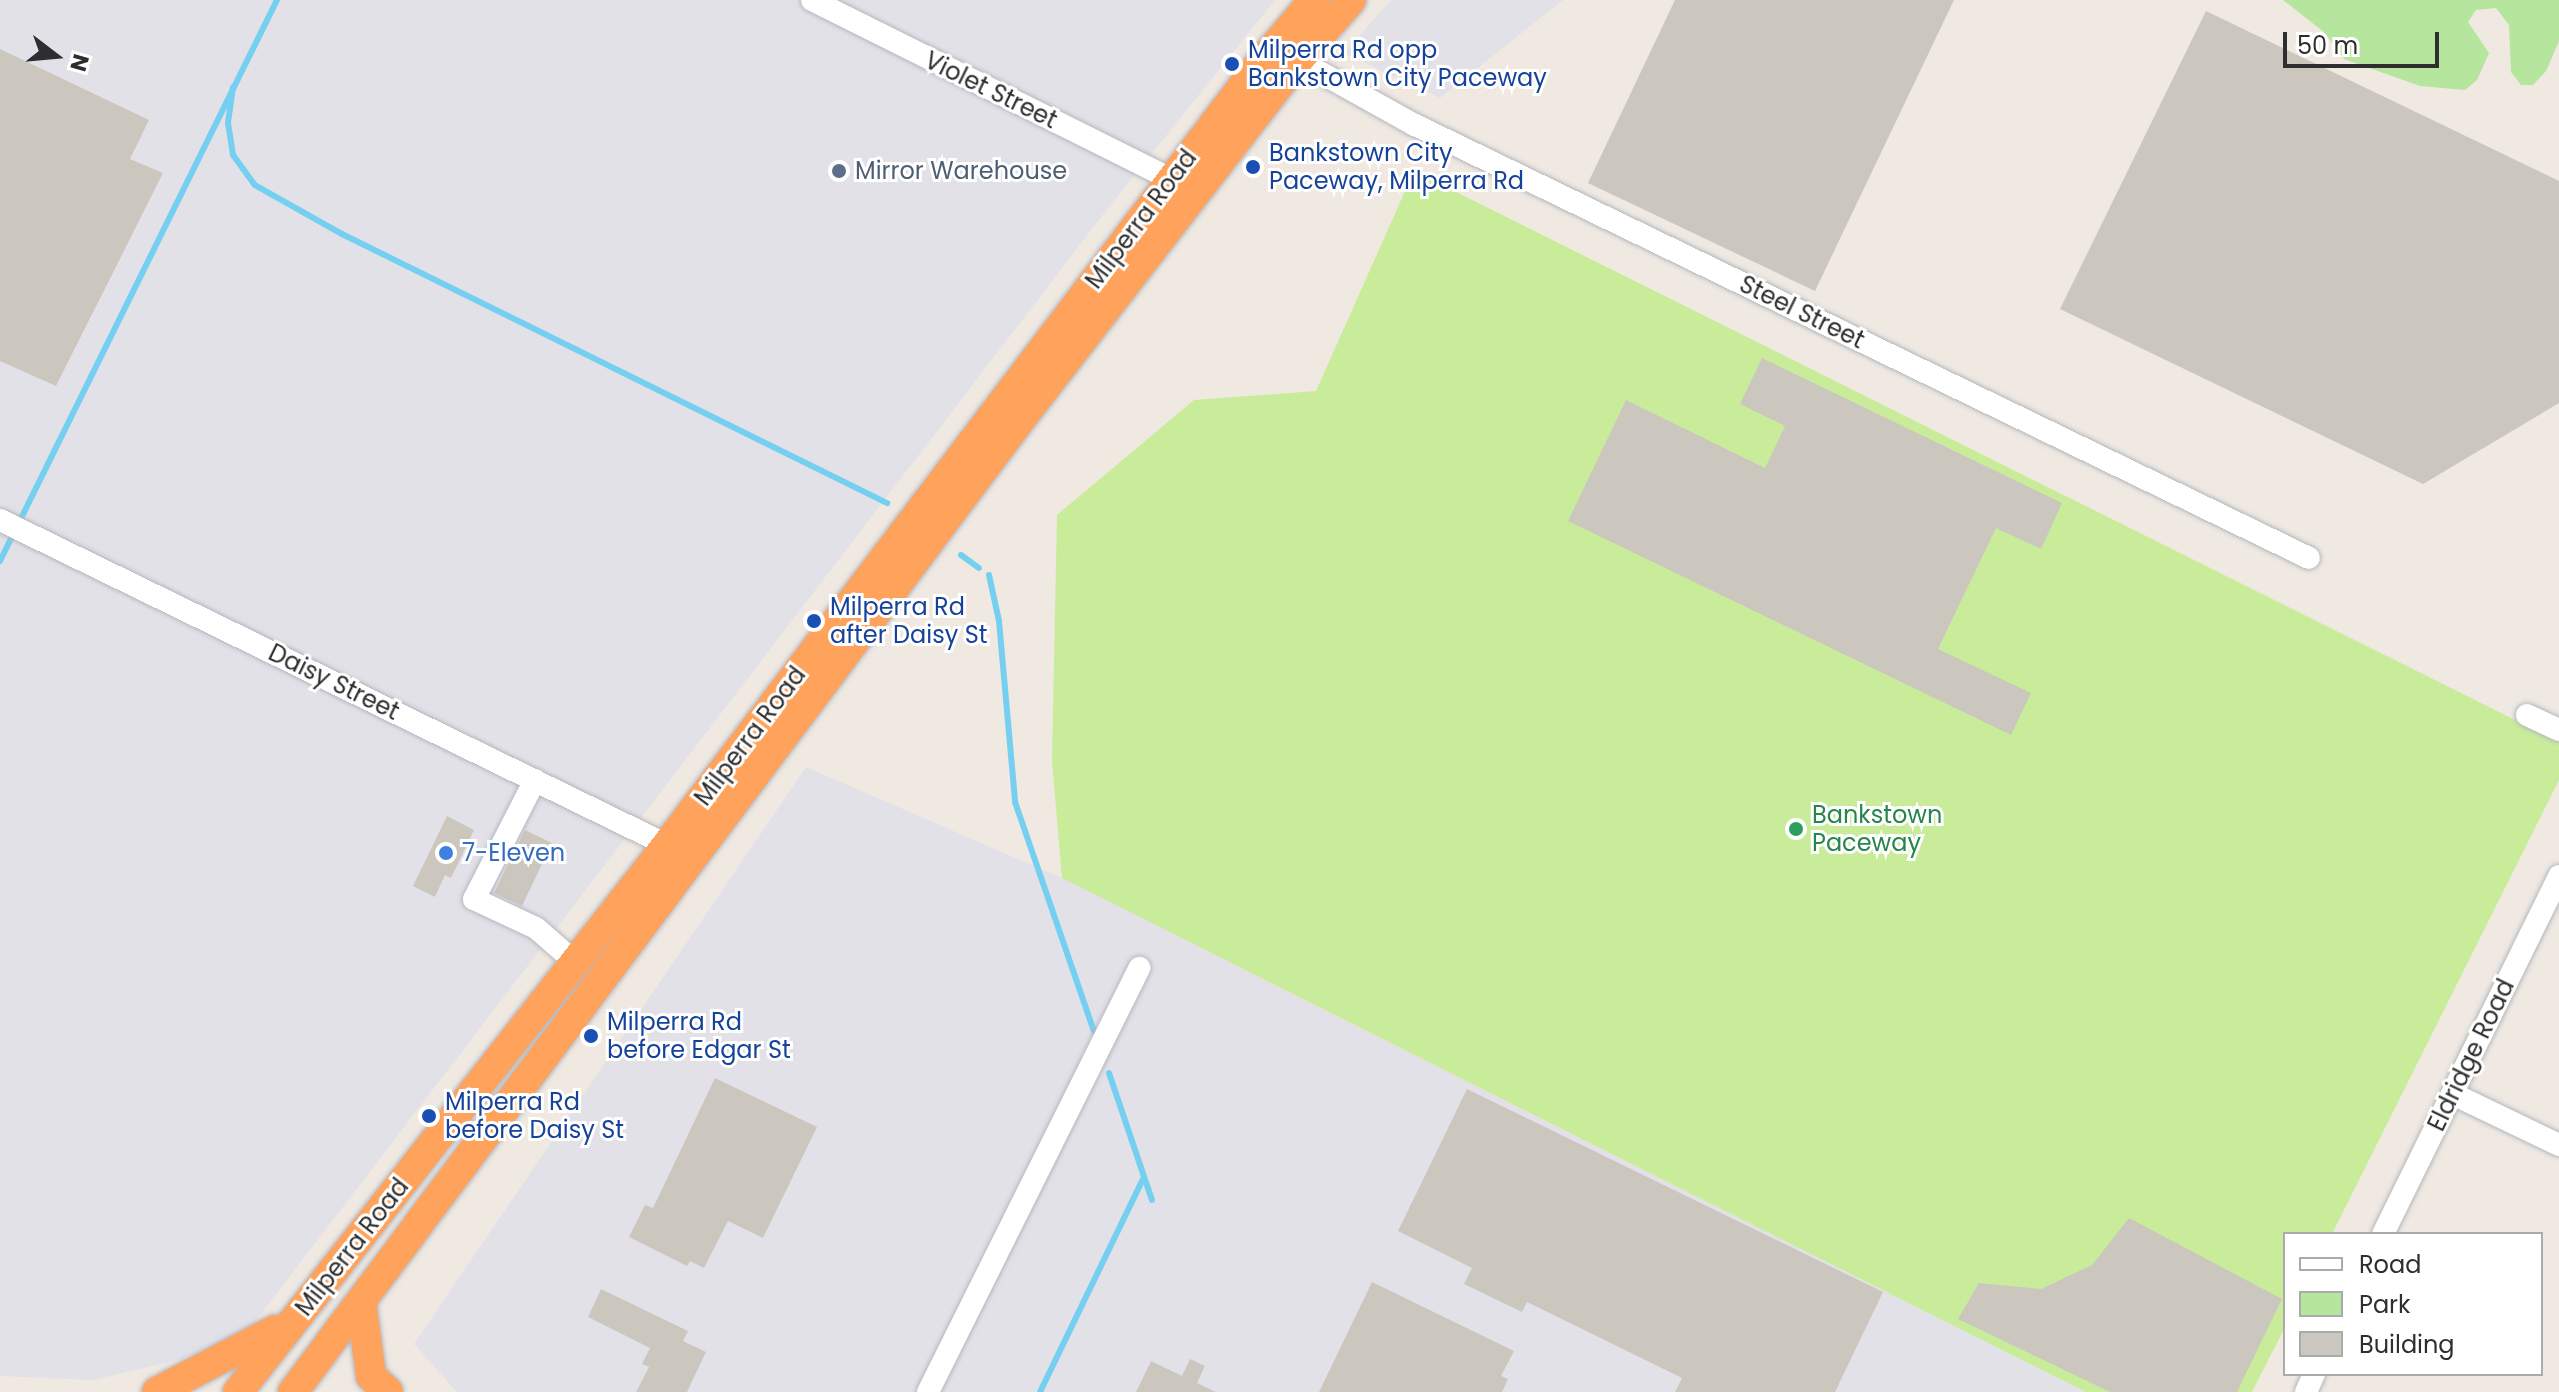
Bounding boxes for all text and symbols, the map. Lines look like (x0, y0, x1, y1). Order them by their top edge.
north arrow (16, 16, 96, 96)
scale bar (2287, 16, 2443, 66)
text: 50 m (2297, 29, 2358, 62)
place label: Milperra Rd opp Bankstown City Paceway (1248, 36, 1547, 92)
street label: Violet Street (920, 46, 1062, 134)
text: N (62, 51, 97, 75)
marker: Milperra Rd opp Bankstown City Paceway (1223, 55, 1241, 73)
place label: Bankstown City Paceway, Milperra Rd (1269, 139, 1524, 195)
street label: Milperra Road (1079, 144, 1203, 294)
place label: Mirror Warehouse (855, 157, 1067, 185)
marker: Bankstown City Paceway, Milperra Rd (1244, 158, 1262, 176)
marker: Mirror Warehouse (830, 162, 848, 180)
street label: Steel Street (1735, 269, 1869, 355)
place label: Milperra Rd after Daisy St (830, 593, 987, 649)
marker: Milperra Rd after Daisy St (805, 612, 823, 630)
street label: Daisy Street (264, 638, 404, 726)
street label: Milperra Road (688, 661, 812, 811)
place label: Bankstown Paceway (1812, 801, 1942, 857)
marker: Bankstown Paceway (1787, 820, 1805, 838)
place label: 7-Eleven (462, 839, 565, 867)
marker: 7-Eleven (437, 844, 455, 862)
street label: Eldridge Road (2422, 974, 2520, 1136)
place label: Milperra Rd before Edgar St (607, 1008, 791, 1064)
marker: Milperra Rd before Edgar St (582, 1027, 600, 1045)
place label: Milperra Rd before Daisy St (445, 1088, 624, 1144)
marker: Milperra Rd before Daisy St (420, 1107, 438, 1125)
street label: Milperra Road (289, 1173, 415, 1321)
legend (2283, 1232, 2543, 1376)
text: Road (2359, 1248, 2421, 1281)
text: Park (2359, 1288, 2410, 1321)
text: Building (2359, 1328, 2455, 1361)

